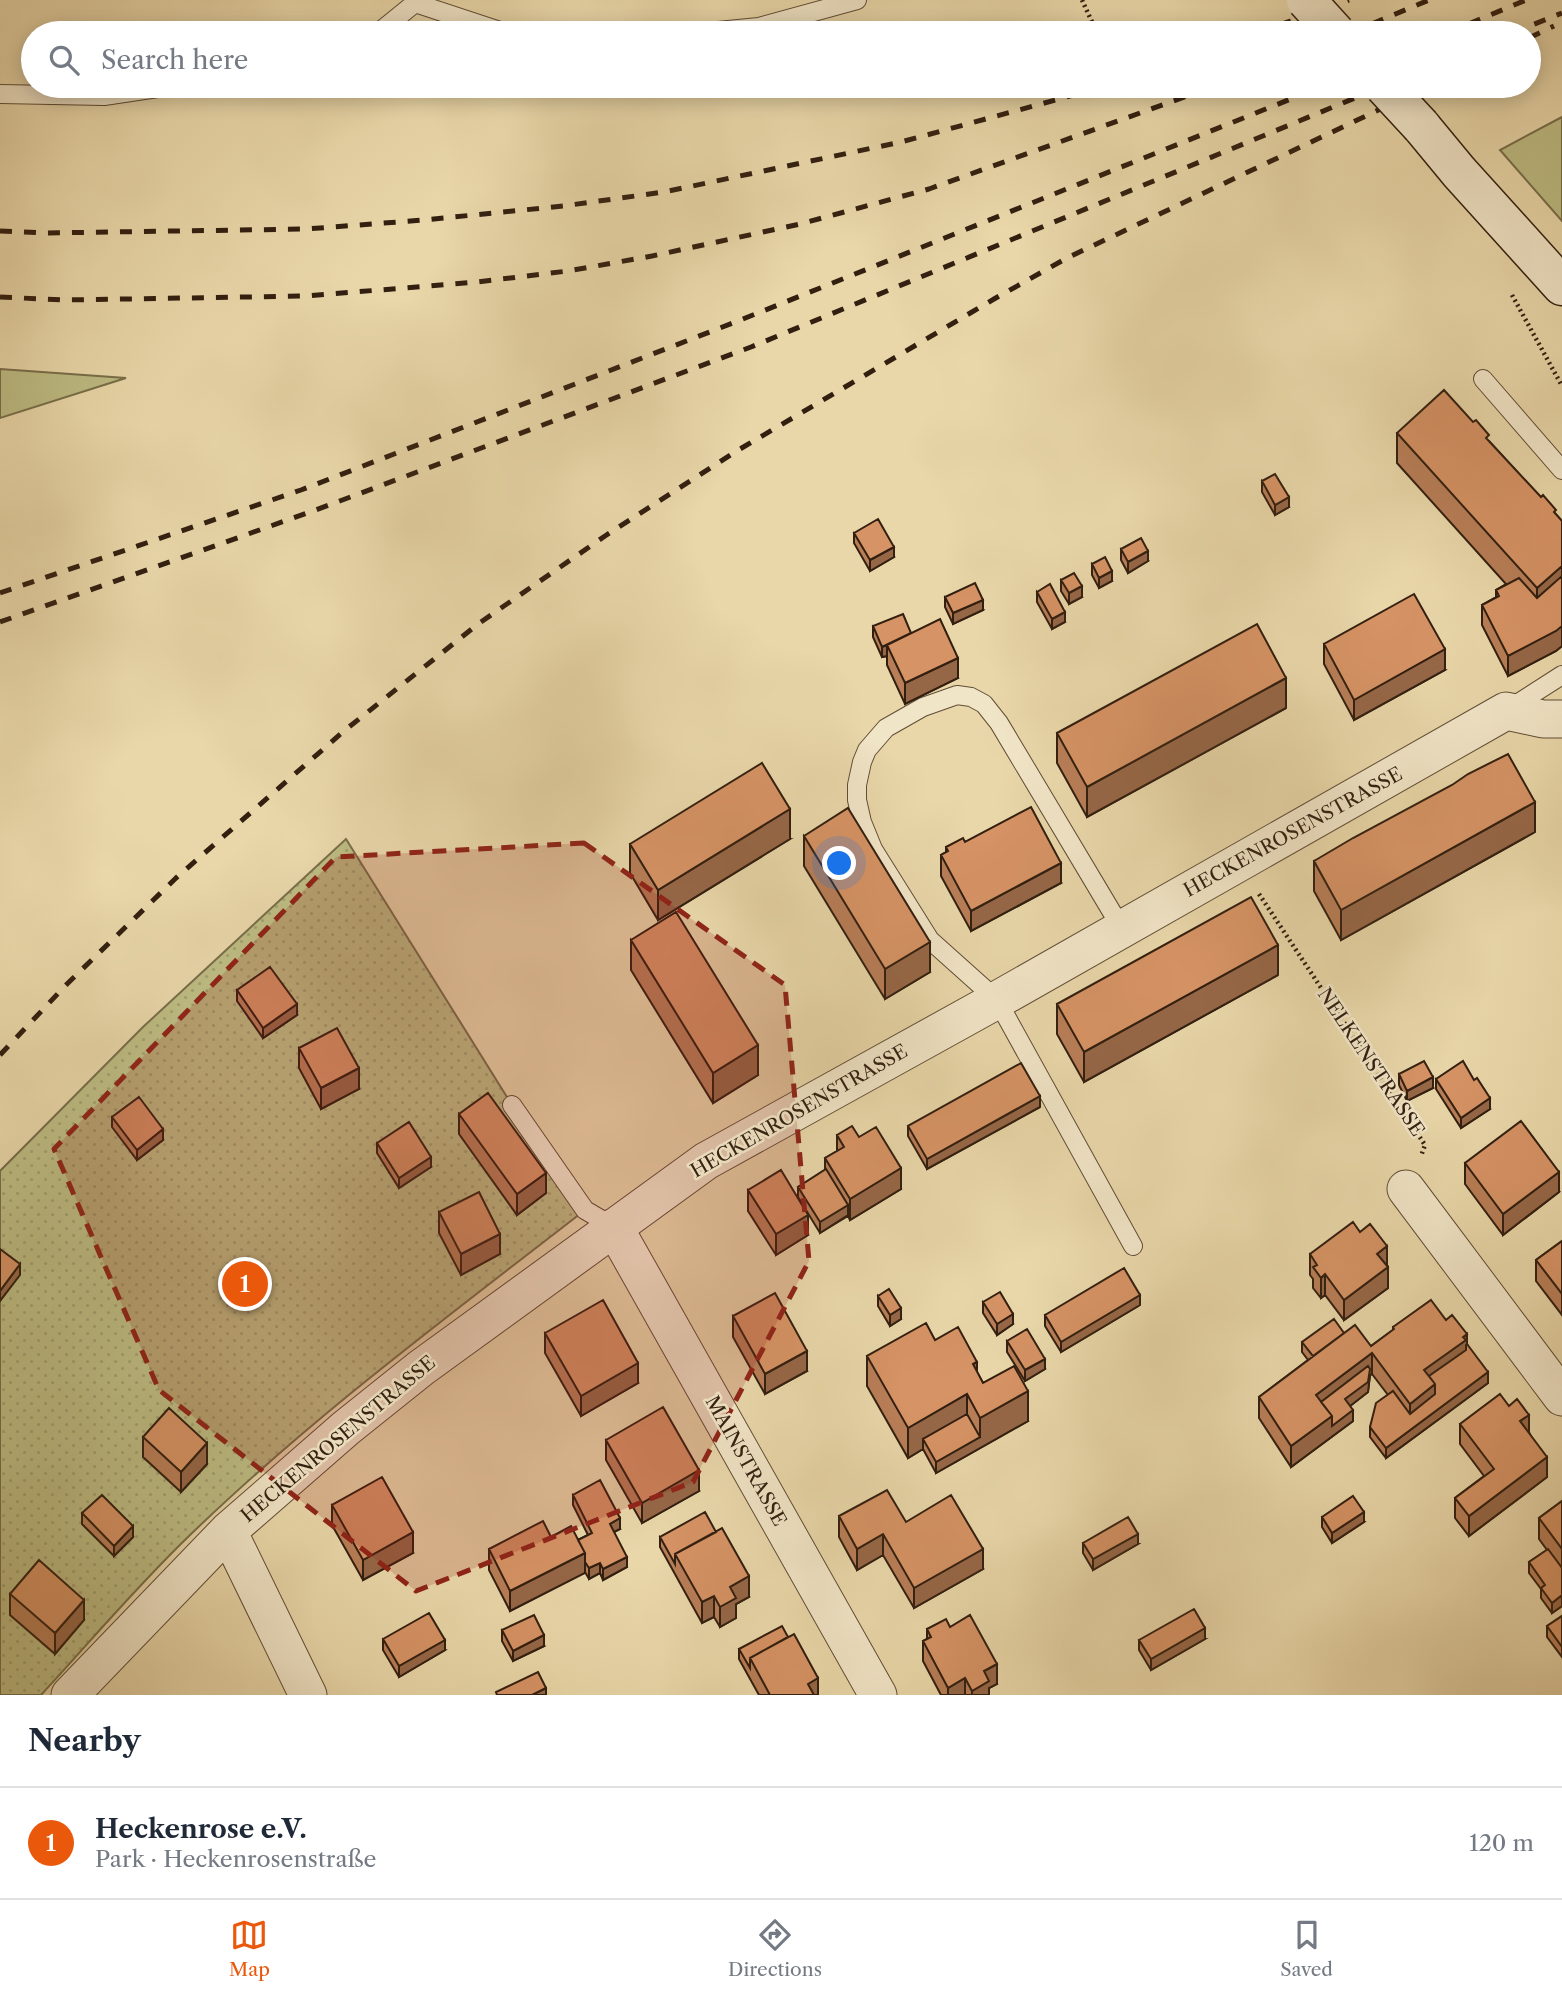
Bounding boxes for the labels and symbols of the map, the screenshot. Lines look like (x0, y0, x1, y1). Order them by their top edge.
street label: HECKENROSENSTRASSE (1180, 762, 1406, 902)
your location (822, 846, 856, 880)
street label: NELKENSTRASSE (1313, 983, 1429, 1141)
street label: HECKENROSENSTRASSE (686, 1039, 912, 1183)
pin: 1 (222, 1258, 268, 1310)
street label: HECKENROSENSTRASSE (236, 1351, 440, 1527)
street label: MAINSTRASSE (701, 1392, 791, 1530)

